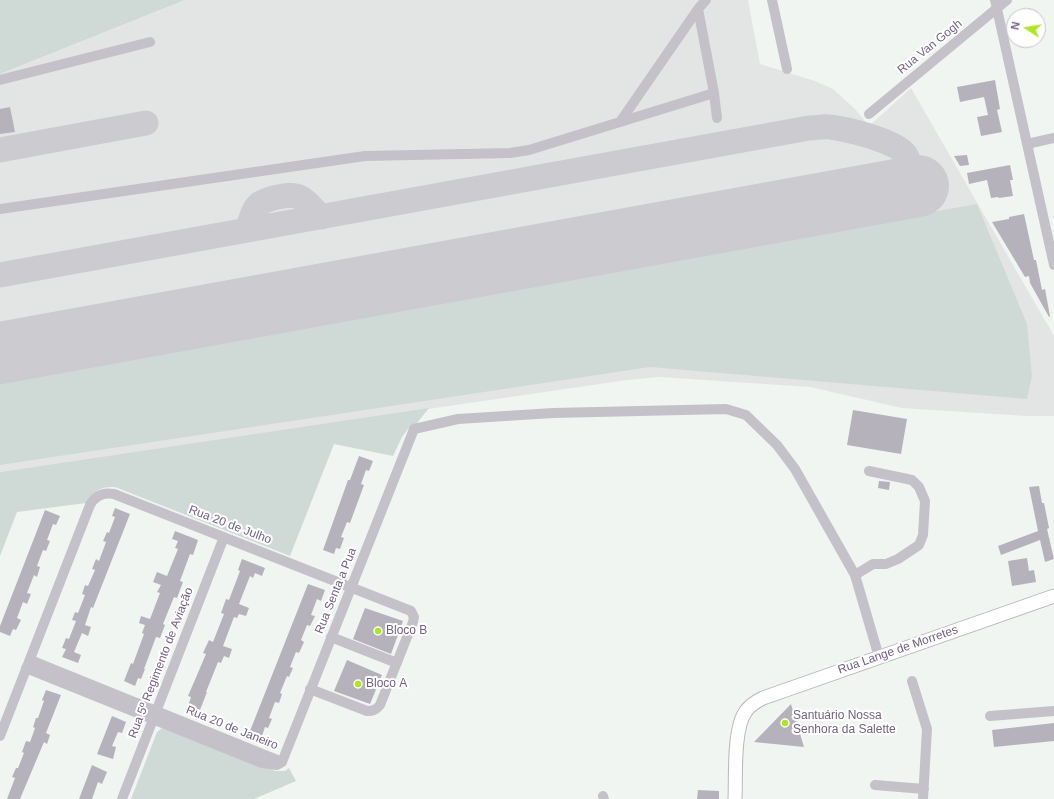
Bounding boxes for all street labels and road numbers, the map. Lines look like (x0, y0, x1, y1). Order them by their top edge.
street label: Rua Van Gogh (895, 17, 965, 77)
street label: Rua 20 de Julho (187, 503, 273, 547)
street label: Rua Senta a Pua (312, 546, 360, 636)
street label: Rua 5º Regimento de Aviação (126, 586, 196, 740)
street label: Rua Lange de Morretes (836, 623, 960, 677)
street label: Rua 20 de Janeiro (184, 703, 280, 753)

